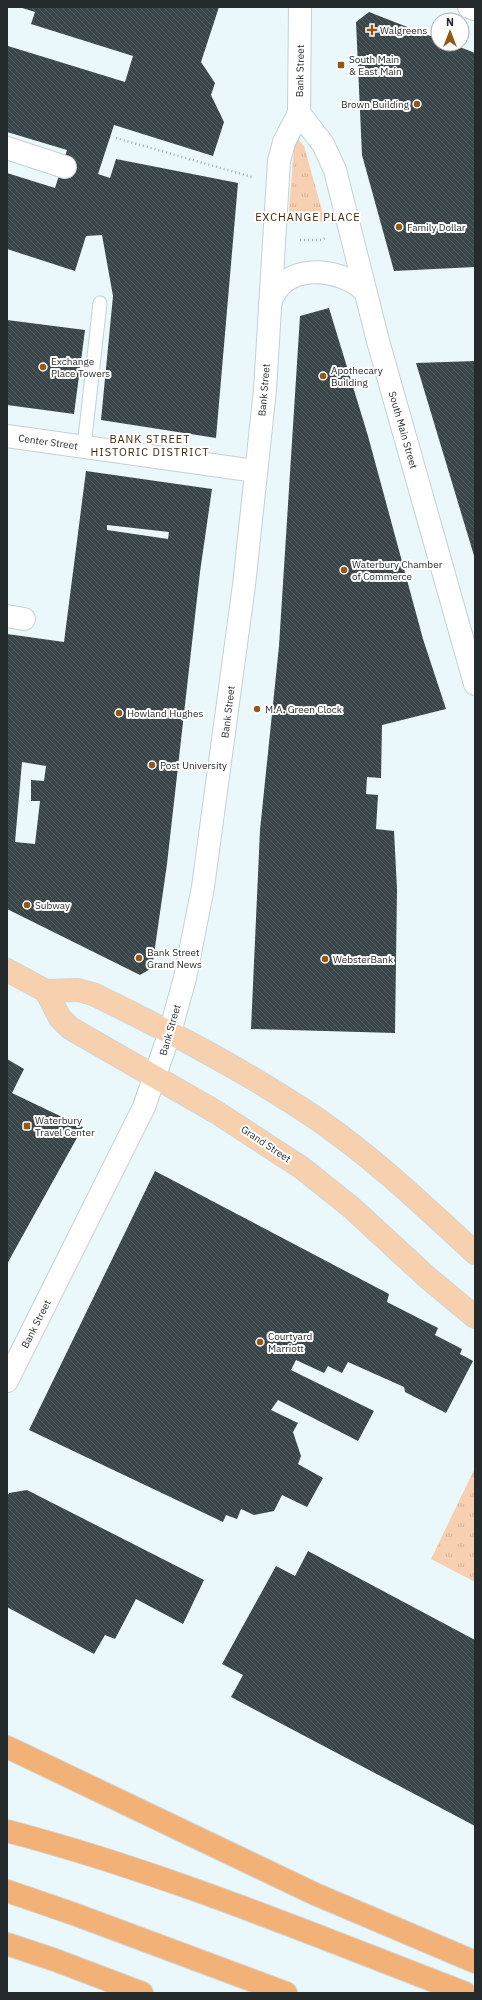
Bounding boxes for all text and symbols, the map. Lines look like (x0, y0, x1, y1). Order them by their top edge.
north arrow (430, 12, 470, 52)
text: N (446, 15, 454, 29)
place label: Walgreens (380, 24, 427, 37)
marker: Walgreens (367, 25, 377, 35)
street label: Bank Street (293, 44, 307, 97)
place label: South Main & East Main (349, 53, 402, 78)
marker: South Main & East Main (336, 60, 346, 70)
place label: Brown Building (341, 98, 410, 111)
marker: Brown Building (412, 99, 422, 109)
district label: EXCHANGE PLACE (255, 210, 361, 224)
place label: Family Dollar (407, 221, 466, 234)
marker: Family Dollar (394, 222, 404, 232)
place label: Exchange Place Towers (51, 355, 110, 380)
marker: Exchange Place Towers (38, 362, 48, 372)
street label: Bank Street (255, 363, 273, 417)
place label: Apothecary Building (331, 364, 383, 389)
marker: Apothecary Building (318, 371, 328, 381)
street label: South Main Street (386, 390, 420, 471)
street label: Center Street (17, 431, 79, 453)
district label: BANK STREET HISTORIC DISTRICT (90, 432, 210, 459)
place label: Waterbury Chamber of Commerce (352, 558, 443, 583)
marker: Waterbury Chamber of Commerce (339, 565, 349, 575)
street label: Bank Street (218, 685, 238, 739)
place label: M.A. Green Clock (265, 703, 343, 716)
marker: M.A. Green Clock (252, 704, 262, 714)
place label: Howland Hughes (127, 707, 203, 720)
marker: Howland Hughes (114, 708, 124, 718)
place label: Post University (160, 759, 227, 772)
marker: Post University (147, 760, 157, 770)
place label: Subway (35, 899, 70, 912)
marker: Subway (22, 900, 32, 910)
place label: Bank Street Grand News (147, 946, 202, 971)
marker: Bank Street Grand News (134, 953, 144, 963)
place label: WebsterBank (333, 953, 394, 966)
marker: WebsterBank (320, 954, 330, 964)
street label: Bank Street (156, 1002, 184, 1057)
place label: Waterbury Travel Center (35, 1114, 95, 1139)
marker: Waterbury Travel Center (22, 1121, 32, 1131)
street label: Grand Street (239, 1123, 294, 1166)
street label: Bank Street (18, 1297, 54, 1350)
place label: Courtyard Marriott (268, 1330, 312, 1355)
marker: Courtyard Marriott (255, 1337, 265, 1347)

